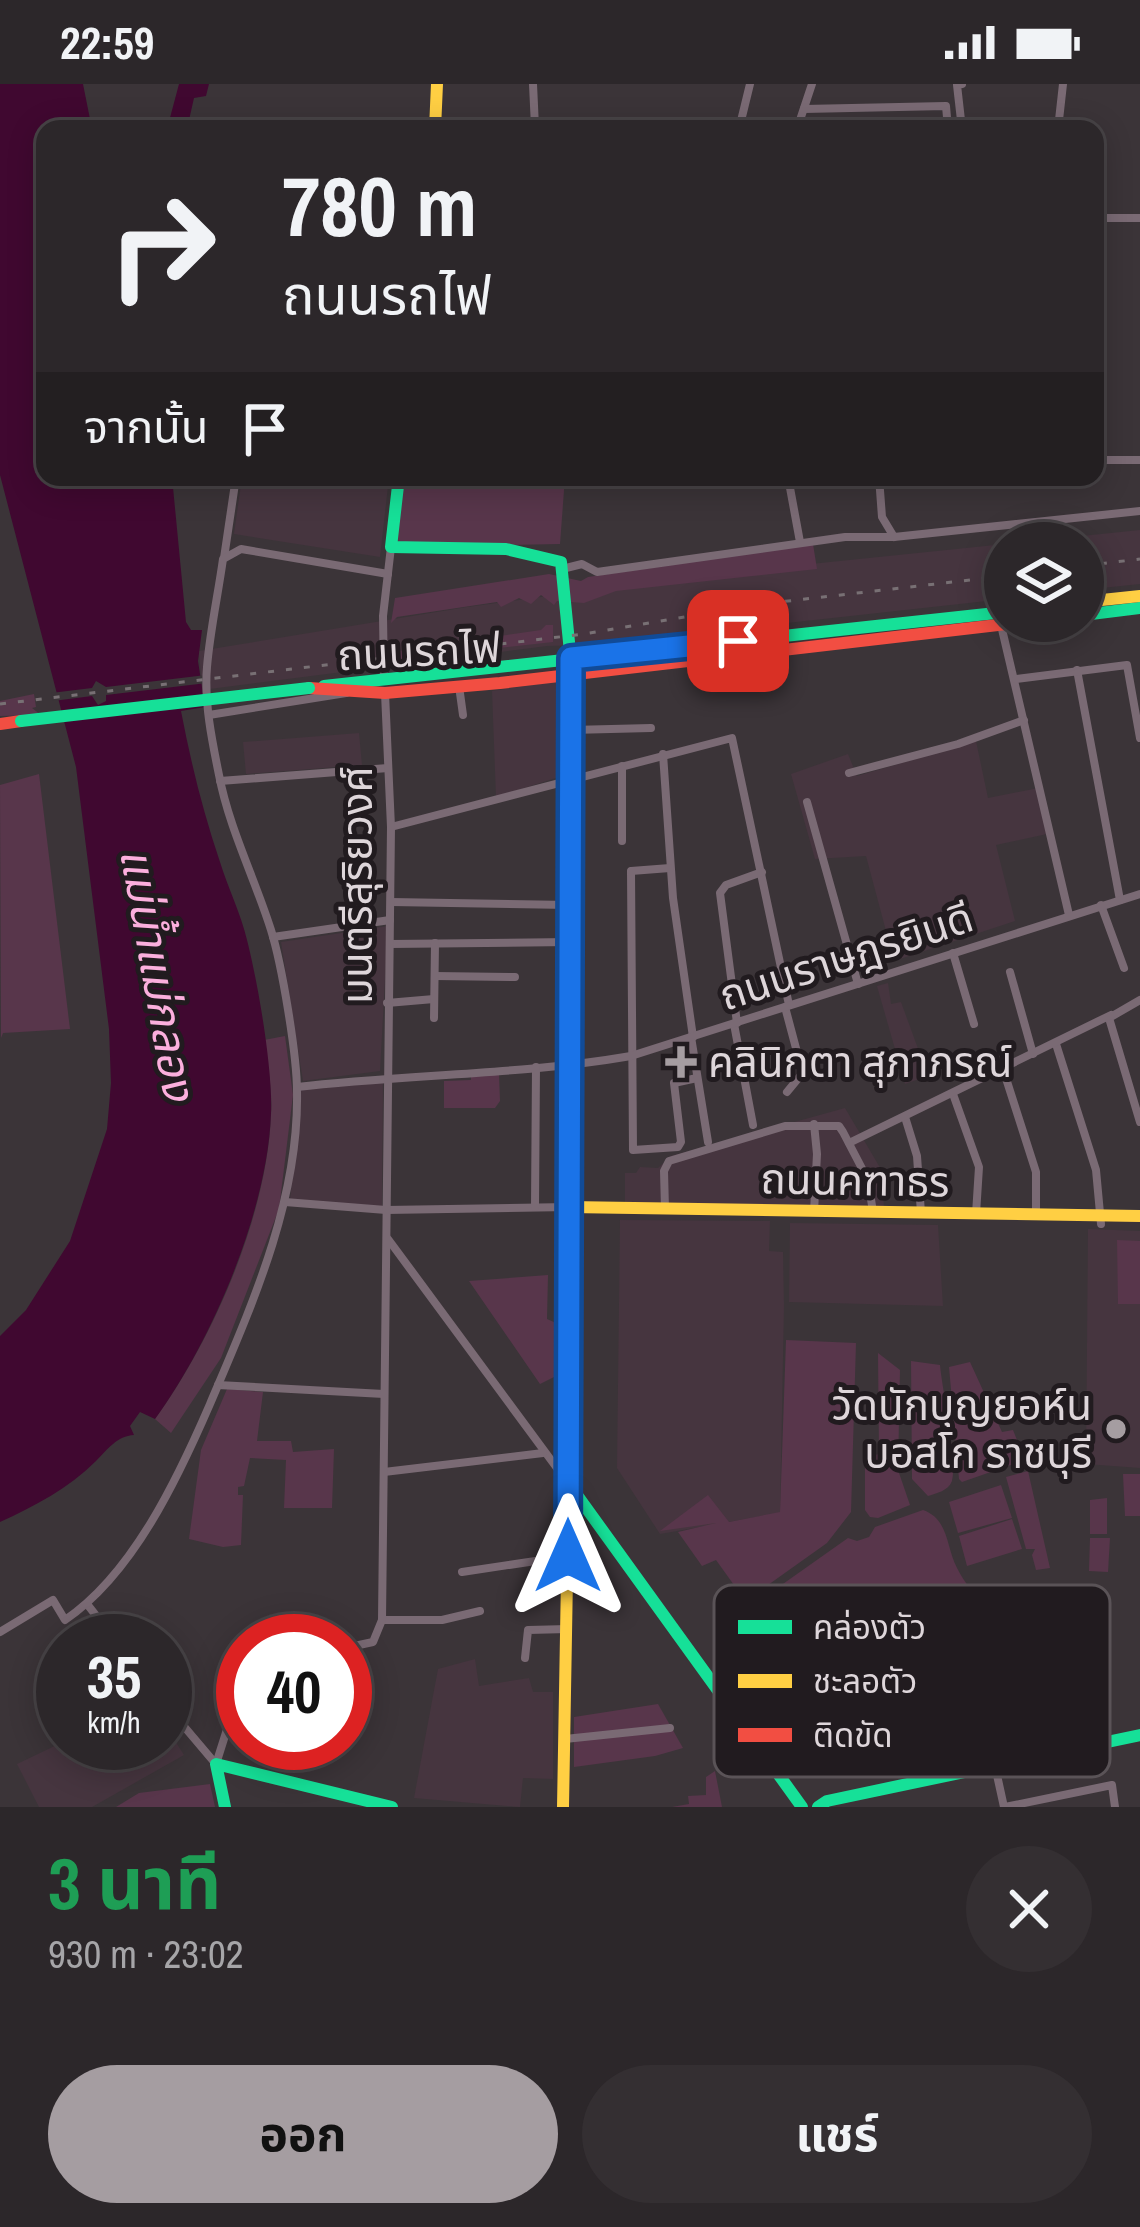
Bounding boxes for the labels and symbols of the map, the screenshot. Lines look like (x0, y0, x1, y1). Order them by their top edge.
pin (687, 590, 789, 692)
street label: ถนนรถไฟ (336, 619, 502, 683)
street label: มนตรีสุริยวงศ์ (329, 766, 385, 1004)
water label: แม่น้ำแม่กลอง (106, 843, 211, 1107)
street label: ถนนราษฎรยินดี (712, 889, 980, 1023)
place label: คลินิกตา สุภาภรณ์ (708, 1034, 1012, 1090)
marker: คลินิกตา สุภาภรณ์ (665, 1046, 697, 1078)
street label: ถนนคฑาธร (760, 1150, 950, 1210)
place label: วัดนักบุญยอห์น บอสโก ราชบุรี (832, 1377, 1092, 1481)
marker: วัดนักบุญยอห์น บอสโก ราชบุรี (1103, 1416, 1129, 1442)
position arrow (505, 1493, 631, 1619)
legend (714, 1585, 1110, 1777)
text: คล่องตัว (813, 1605, 926, 1649)
speed limit sign: 40 (216, 1614, 372, 1770)
text: ชะลอตัว (813, 1659, 917, 1703)
text: ติดขัด (813, 1713, 893, 1757)

